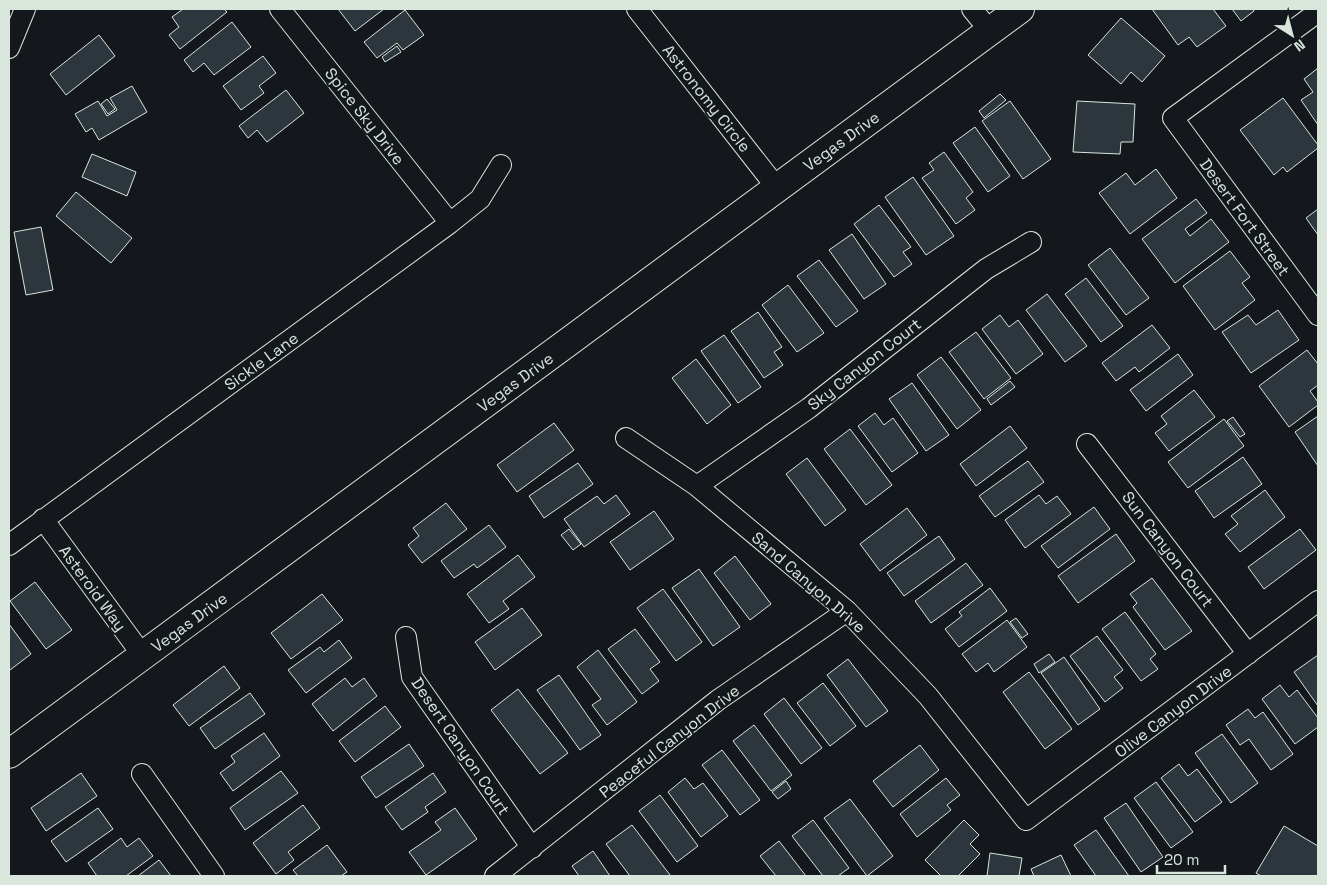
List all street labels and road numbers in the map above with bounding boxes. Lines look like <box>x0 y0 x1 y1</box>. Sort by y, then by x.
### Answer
street label: Astronomy Circle <box>658 40 755 157</box>
street label: Spice Sky Drive <box>320 63 409 169</box>
street label: Vegas Drive <box>799 107 883 176</box>
street label: Desert Fort Street <box>1195 154 1294 280</box>
street label: Sky Canyon Court <box>803 314 925 415</box>
street label: Sickle Lane <box>220 327 303 395</box>
street label: Vegas Drive <box>473 348 557 417</box>
street label: Sun Canyon Court <box>1117 487 1218 611</box>
street label: Sand Canyon Drive <box>747 527 870 638</box>
street label: Asteroid Way <box>54 541 131 635</box>
street label: Vegas Drive <box>147 588 231 657</box>
street label: Olive Canyon Drive <box>1110 660 1236 762</box>
street label: Desert Canyon Court <box>407 673 514 819</box>
street label: Peaceful Canyon Drive <box>595 680 744 803</box>

